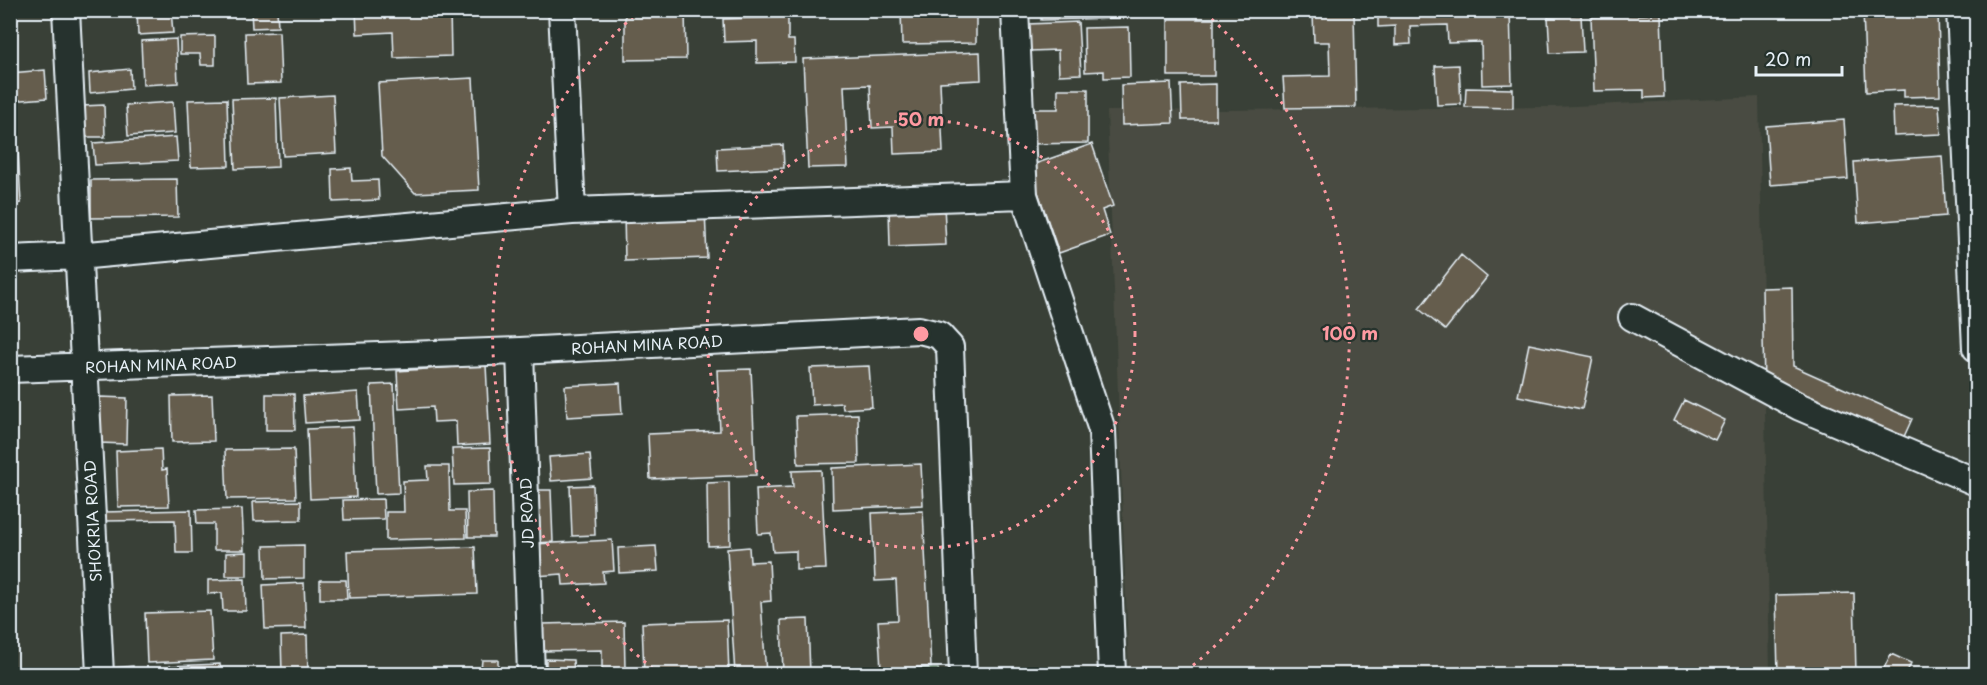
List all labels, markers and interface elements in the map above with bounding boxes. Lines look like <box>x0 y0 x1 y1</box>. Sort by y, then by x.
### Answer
scale bar <box>1756 39 1842 77</box>
text: 20 m <box>1765 45 1811 72</box>
text: 50 m <box>898 105 944 132</box>
text: 100 m <box>1322 319 1378 346</box>
centre of rings <box>911 324 931 344</box>
street label: ROHAN MINA ROAD <box>571 329 723 359</box>
street label: ROHAN MINA ROAD <box>85 350 237 378</box>
street label: SHOKRIA ROAD <box>77 459 107 583</box>
street label: JD ROAD <box>513 477 539 549</box>

